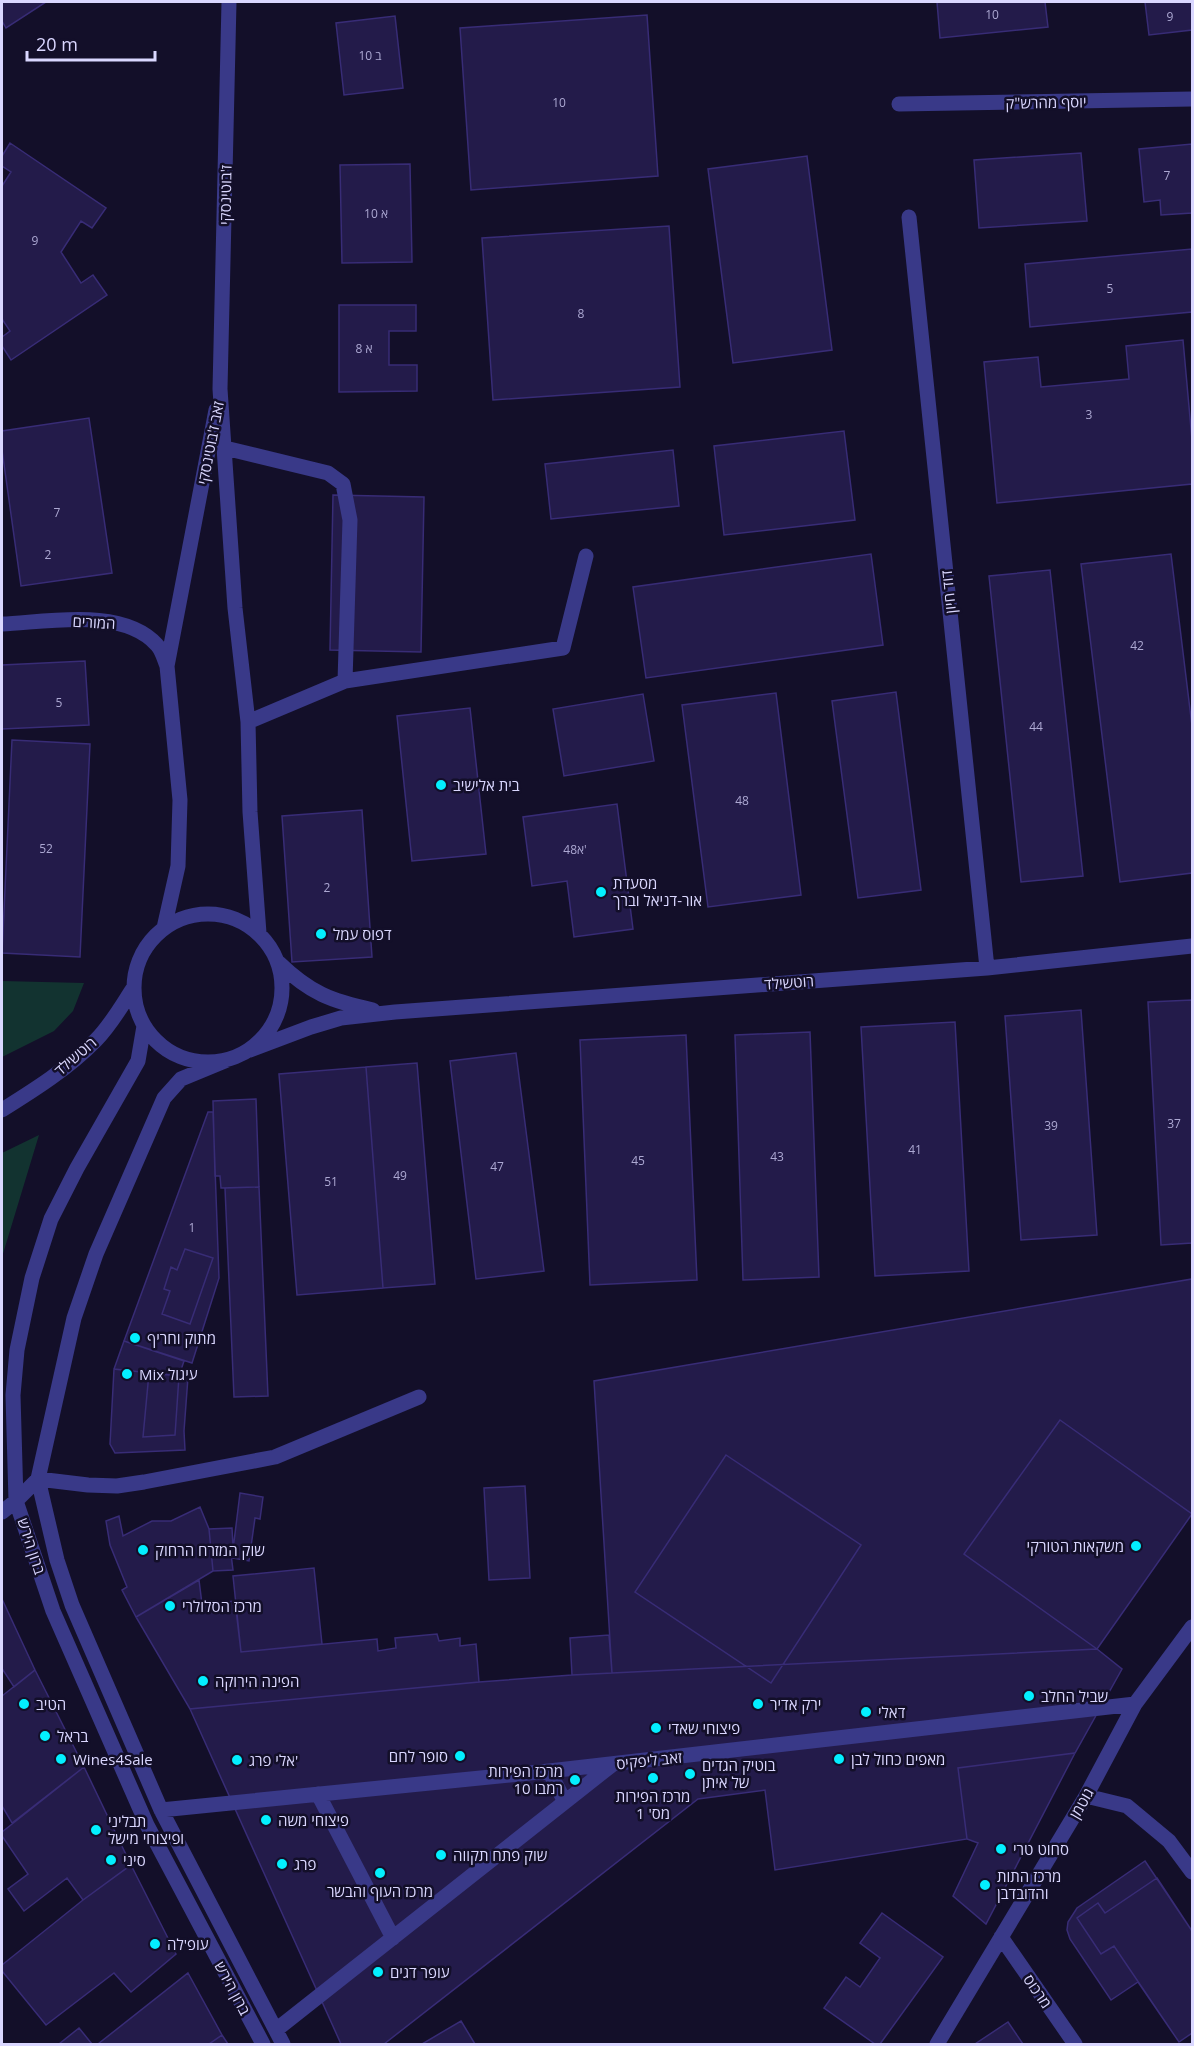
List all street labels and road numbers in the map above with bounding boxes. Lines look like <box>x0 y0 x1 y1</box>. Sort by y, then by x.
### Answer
street label: יוסף מהרש"ק <box>1005 91 1087 113</box>
street label: ז'בוטינסקי <box>214 165 236 225</box>
street label: זאב ז'בוטינסקי <box>192 400 228 486</box>
street label: דוד חיון <box>936 569 960 615</box>
street label: המורים <box>72 611 116 633</box>
street label: רוטשילד <box>763 970 815 994</box>
street label: רוטשילד <box>50 1032 100 1080</box>
street label: ברון הירש <box>14 1515 51 1577</box>
street label: זאב ליפקיס <box>615 1747 683 1773</box>
street label: גוטמן <box>1064 1784 1098 1822</box>
street label: ברון הירש <box>211 1958 255 2018</box>
street label: מרכוס <box>1019 1970 1057 2012</box>

